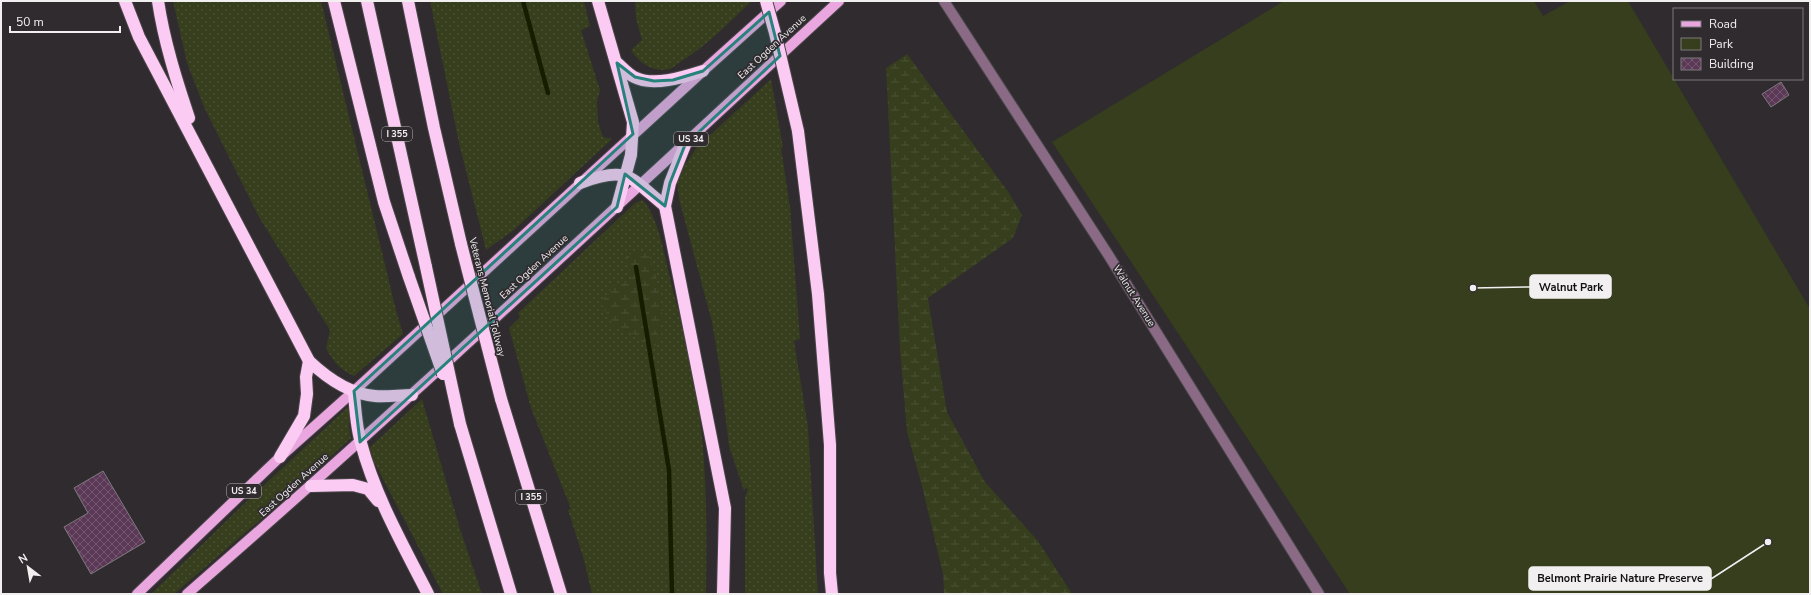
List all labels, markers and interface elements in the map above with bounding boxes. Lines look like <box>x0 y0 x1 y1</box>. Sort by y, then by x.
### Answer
scale bar <box>10 8 120 34</box>
legend <box>1673 8 1803 80</box>
street label: East Ogden Avenue <box>735 12 809 82</box>
text: 50 m <box>16 14 44 30</box>
text: Road <box>1709 16 1737 32</box>
text: Park <box>1709 36 1734 52</box>
text: Building <box>1709 56 1754 72</box>
road number: I 355 <box>382 127 412 141</box>
road number: US 34 <box>674 132 708 146</box>
street label: East Ogden Avenue <box>497 232 571 302</box>
street label: Veterans Memorial Tollway <box>465 235 509 359</box>
street label: Walnut Avenue <box>1109 263 1159 329</box>
callout: Walnut Park <box>1530 275 1611 298</box>
text: Walnut Park <box>1539 280 1604 295</box>
street label: East Ogden Avenue <box>256 450 332 520</box>
road number: US 34 <box>227 484 261 498</box>
road number: I 355 <box>516 490 546 504</box>
north arrow <box>8 547 48 587</box>
text: N <box>16 550 30 567</box>
callout: Belmont Prairie Nature Preserve <box>1529 567 1711 590</box>
text: Belmont Prairie Nature Preserve <box>1537 571 1703 586</box>

